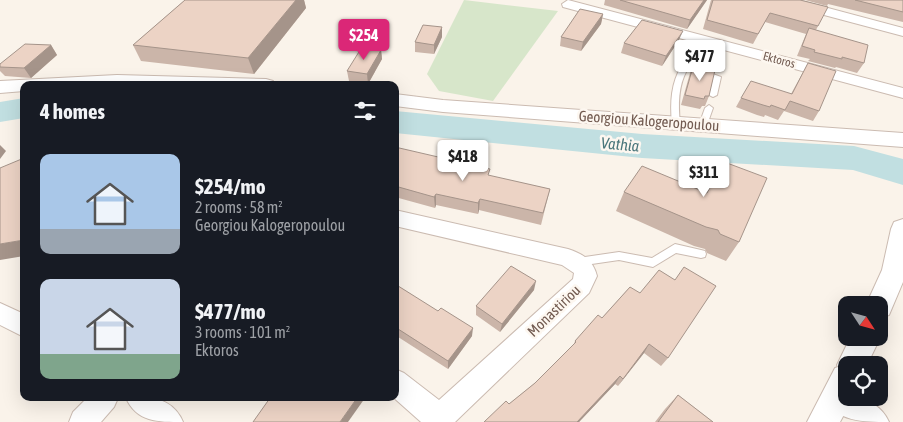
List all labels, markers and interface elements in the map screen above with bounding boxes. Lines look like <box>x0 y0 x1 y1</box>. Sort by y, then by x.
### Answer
pin: $254 <box>334 18 394 61</box>
text: $254 <box>349 26 379 44</box>
pin: $477 <box>670 39 730 82</box>
text: $477 <box>685 47 715 65</box>
street label: Ektoros <box>761 49 797 71</box>
icon: filters <box>351 97 379 125</box>
text: 4 homes <box>40 99 105 123</box>
street label: Georgiou Kalogeropoulou <box>578 107 720 134</box>
water label: Vathia <box>600 133 640 155</box>
pin: $418 <box>433 140 493 182</box>
text: $418 <box>448 147 478 165</box>
pin: $311 <box>674 156 734 198</box>
text: $311 <box>689 163 719 181</box>
icon: home <box>80 174 140 234</box>
text: $254/mo <box>195 174 266 198</box>
text: 2 rooms · 58 m² <box>195 198 283 216</box>
text: Georgiou Kalogeropoulou <box>195 216 345 234</box>
street label: Monastiriou <box>524 281 584 340</box>
north arrow <box>838 296 888 346</box>
map controls <box>838 296 888 406</box>
icon: home <box>80 299 140 359</box>
text: $477/mo <box>195 299 266 323</box>
text: 3 rooms · 101 m² <box>195 323 290 341</box>
text: Ektoros <box>195 341 239 359</box>
button: locate <box>838 356 888 406</box>

